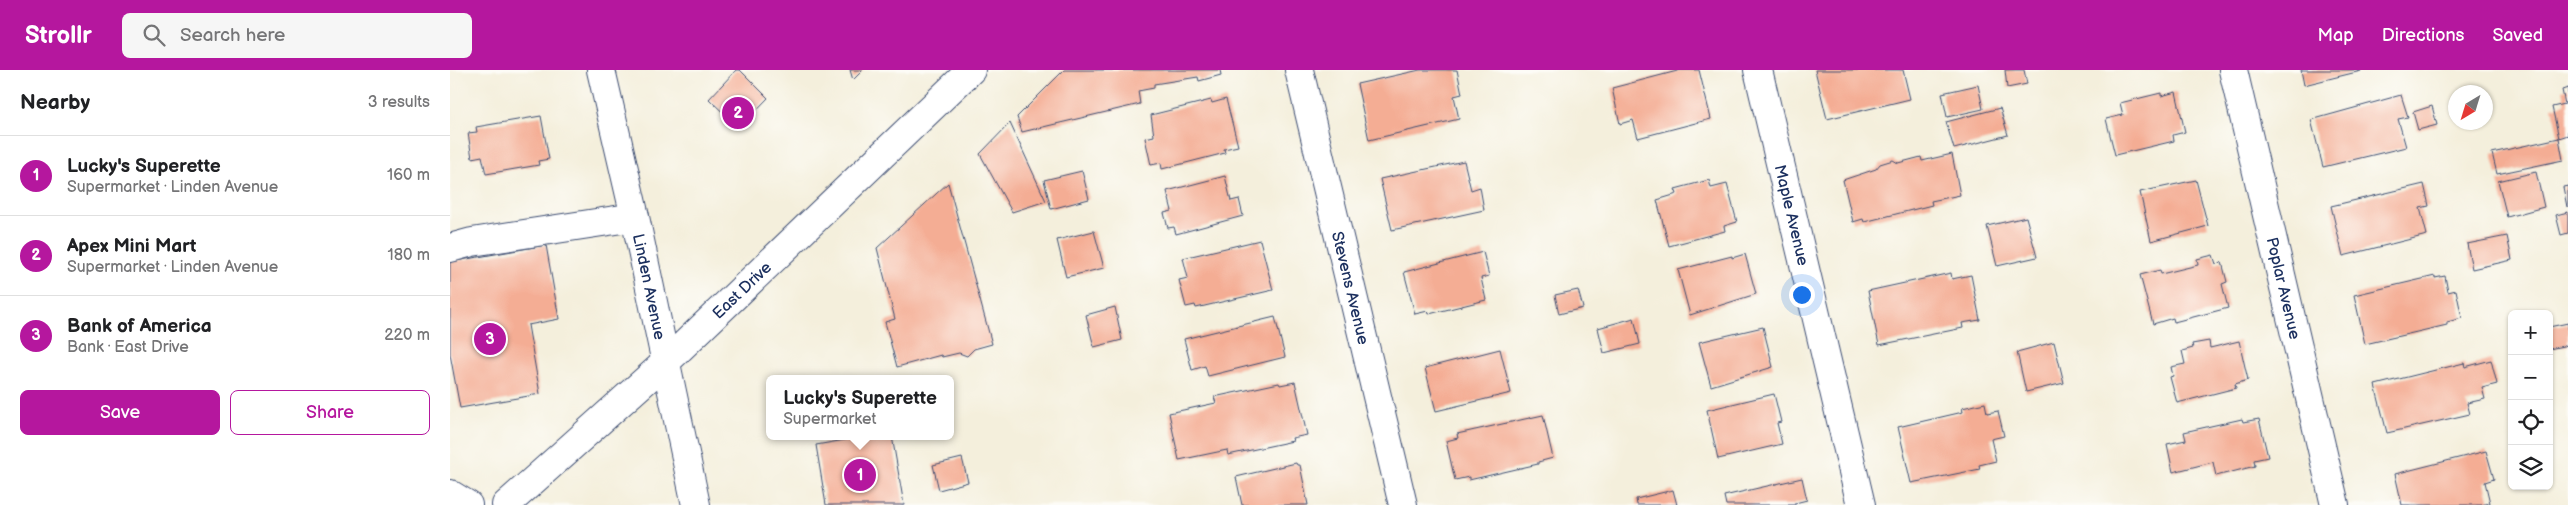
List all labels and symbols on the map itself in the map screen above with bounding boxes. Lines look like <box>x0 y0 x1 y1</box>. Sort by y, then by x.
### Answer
north arrow <box>2448 85 2493 130</box>
pin: 2 <box>722 94 754 132</box>
street label: Maple Avenue <box>1770 163 1812 268</box>
street label: Stevens Avenue <box>1327 230 1372 347</box>
street label: Linden Avenue <box>628 232 669 342</box>
street label: Poplar Avenue <box>2262 236 2304 342</box>
street label: East Drive <box>709 258 776 323</box>
your location <box>1789 282 1815 308</box>
pin: 3 <box>474 320 506 358</box>
pin: 1 <box>844 456 876 494</box>

